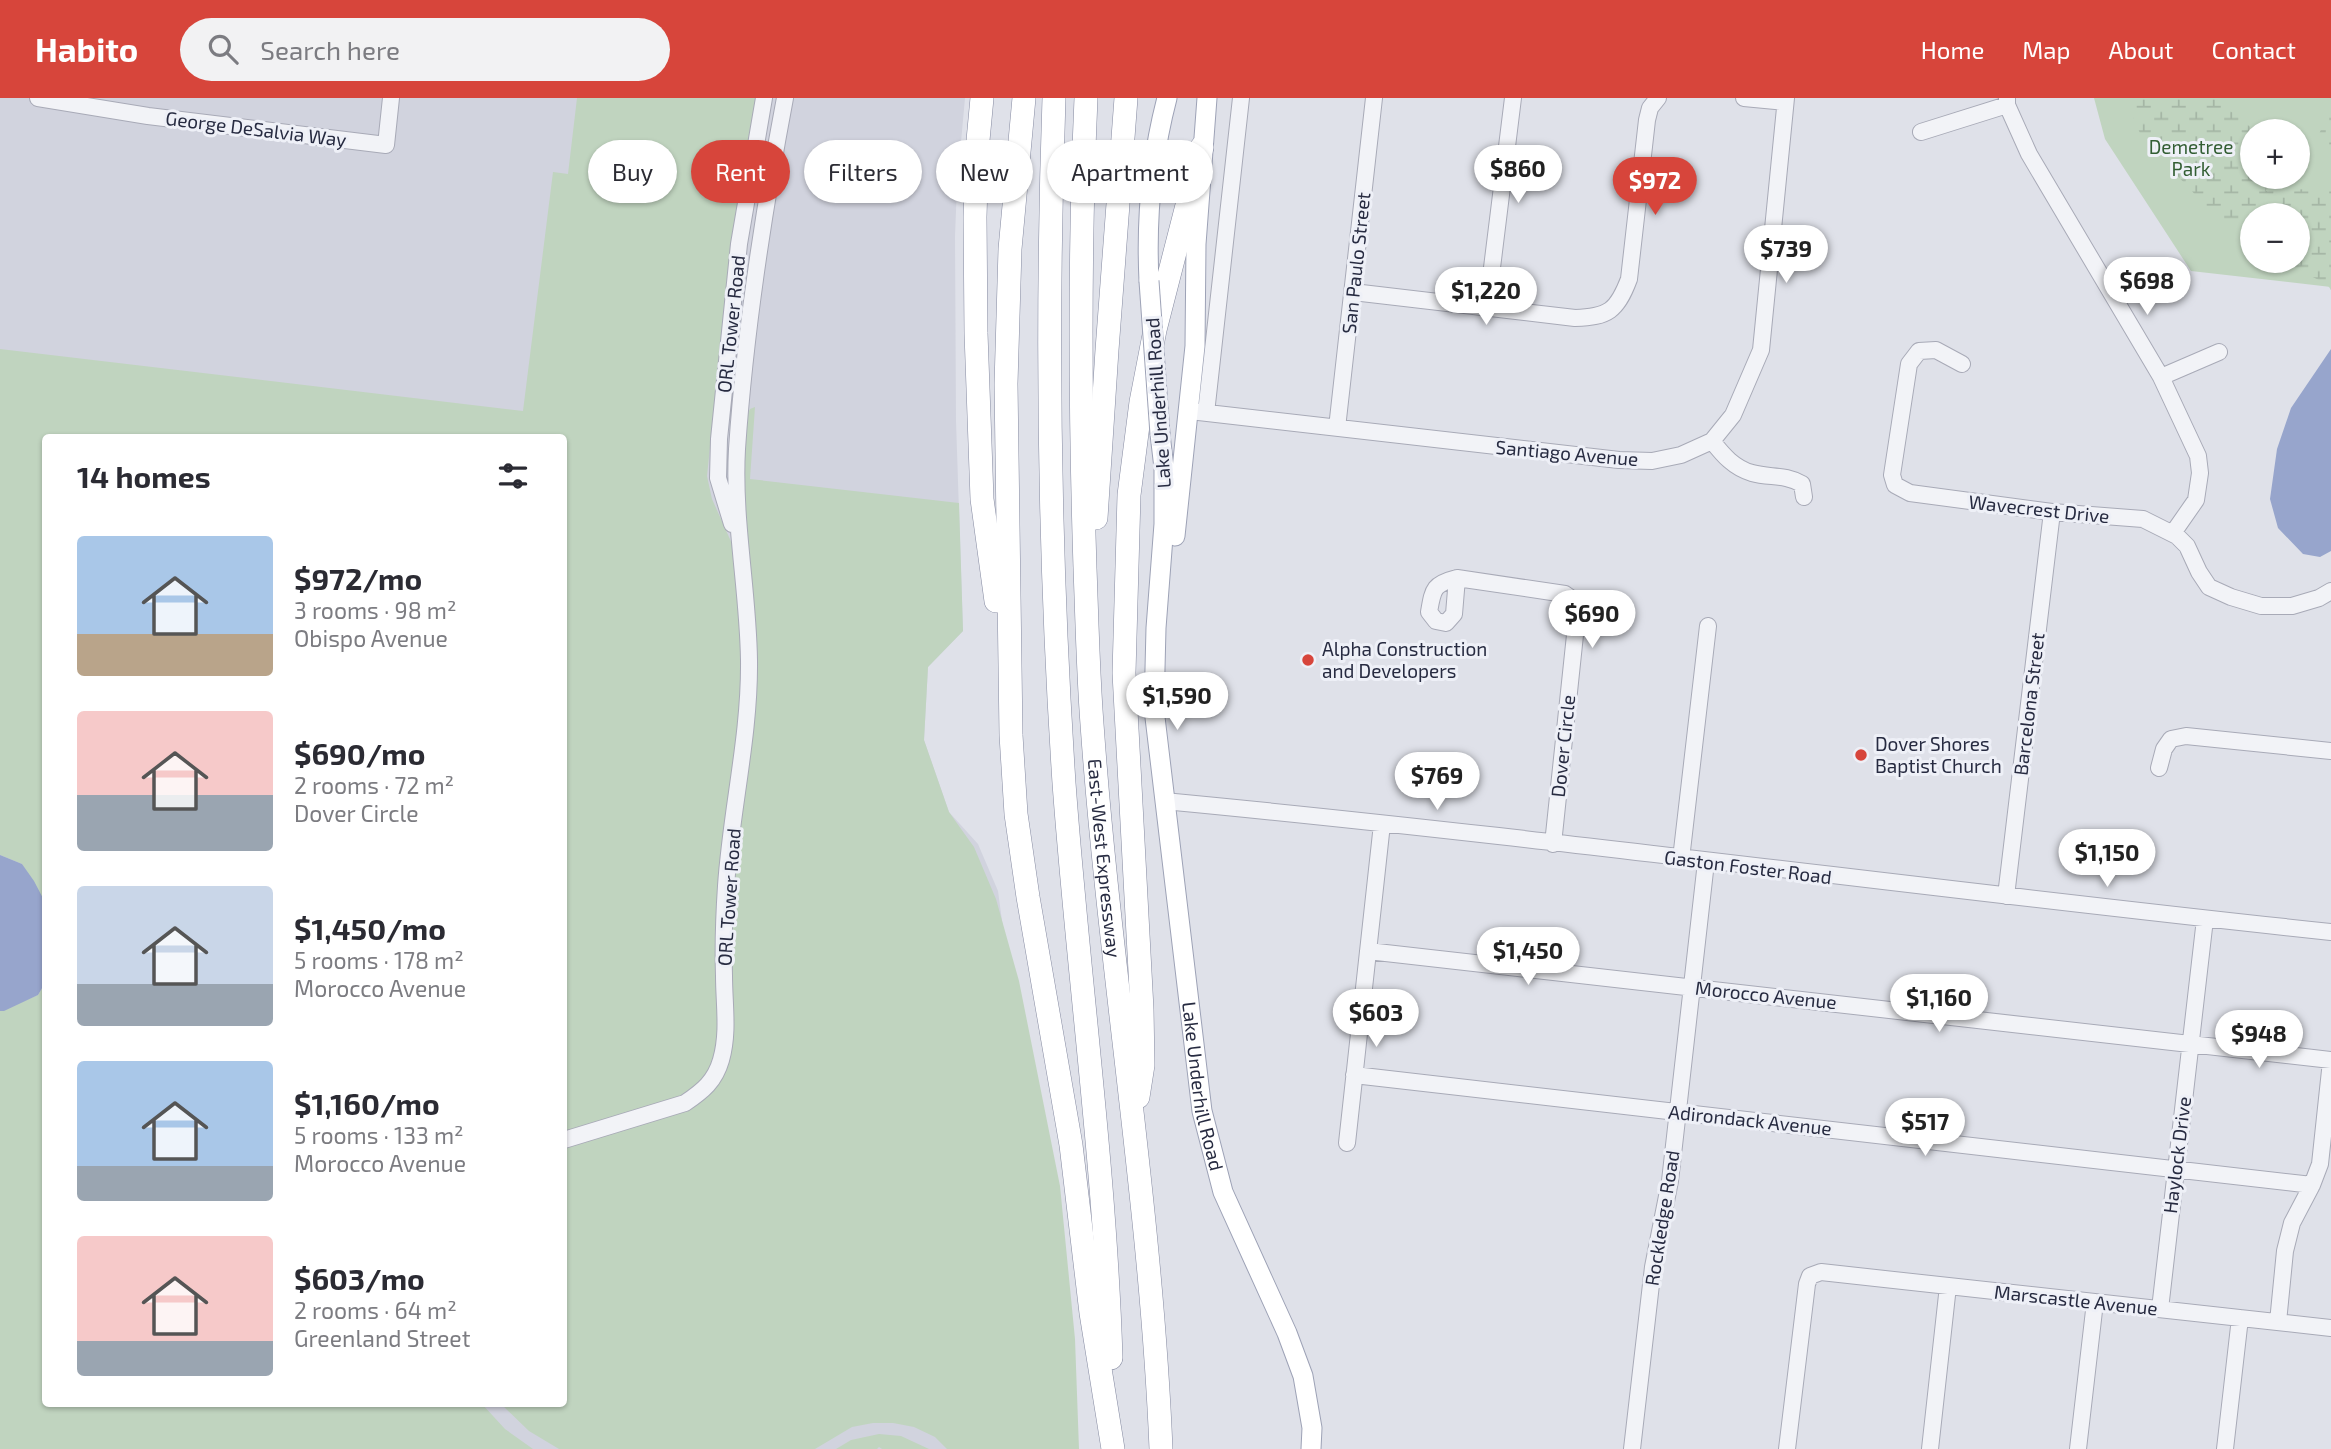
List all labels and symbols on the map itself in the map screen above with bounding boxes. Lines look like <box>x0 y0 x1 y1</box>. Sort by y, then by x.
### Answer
street label: George DeSalvia Way <box>164 106 348 151</box>
park label: Demetree Park <box>2149 135 2233 180</box>
pin: $860 <box>1477 146 1559 205</box>
pin: $972 <box>1614 158 1696 217</box>
street label: San Paulo Street <box>1337 191 1374 335</box>
pin: $739 <box>1745 226 1827 285</box>
street label: ORL Tower Road <box>712 254 749 394</box>
pin: $698 <box>2106 258 2188 317</box>
pin: $1,220 <box>1429 268 1543 327</box>
street label: Lake Underhill Road <box>1140 317 1175 489</box>
street label: Santiago Avenue <box>1495 435 1639 470</box>
street label: Wavecrest Drive <box>1967 490 2111 527</box>
pin: $690 <box>1551 590 1633 650</box>
street label: Barcelona Street <box>2008 631 2049 777</box>
place label: Alpha Construction and Developers <box>1322 637 1487 682</box>
marker: Alpha Construction and Developers <box>1300 652 1316 668</box>
pin: $1,590 <box>1120 672 1234 732</box>
street label: Dover Circle <box>1546 694 1579 798</box>
place label: Dover Shores Baptist Church <box>1875 732 2002 777</box>
marker: Dover Shores Baptist Church <box>1853 747 1869 763</box>
pin: $769 <box>1396 752 1478 812</box>
street label: East-West Expressway <box>1084 758 1126 959</box>
street label: ORL Tower Road <box>712 827 745 967</box>
pin: $1,150 <box>2050 830 2164 889</box>
street label: Gaston Foster Road <box>1663 845 1833 888</box>
pin: $1,450 <box>1471 928 1585 987</box>
pin: $1,160 <box>1882 974 1996 1034</box>
street label: Morocco Avenue <box>1694 976 1838 1013</box>
pin: $603 <box>1335 990 1417 1049</box>
street label: Lake Underhill Road <box>1178 1000 1229 1173</box>
pin: $948 <box>2218 1010 2300 1070</box>
street label: Haylock Drive <box>2158 1095 2195 1215</box>
pin: $517 <box>1884 1098 1966 1158</box>
street label: Adirondack Avenue <box>1667 1099 1833 1140</box>
street label: Rockledge Road <box>1639 1149 1684 1287</box>
street label: Marscastle Avenue <box>1993 1279 2159 1320</box>

